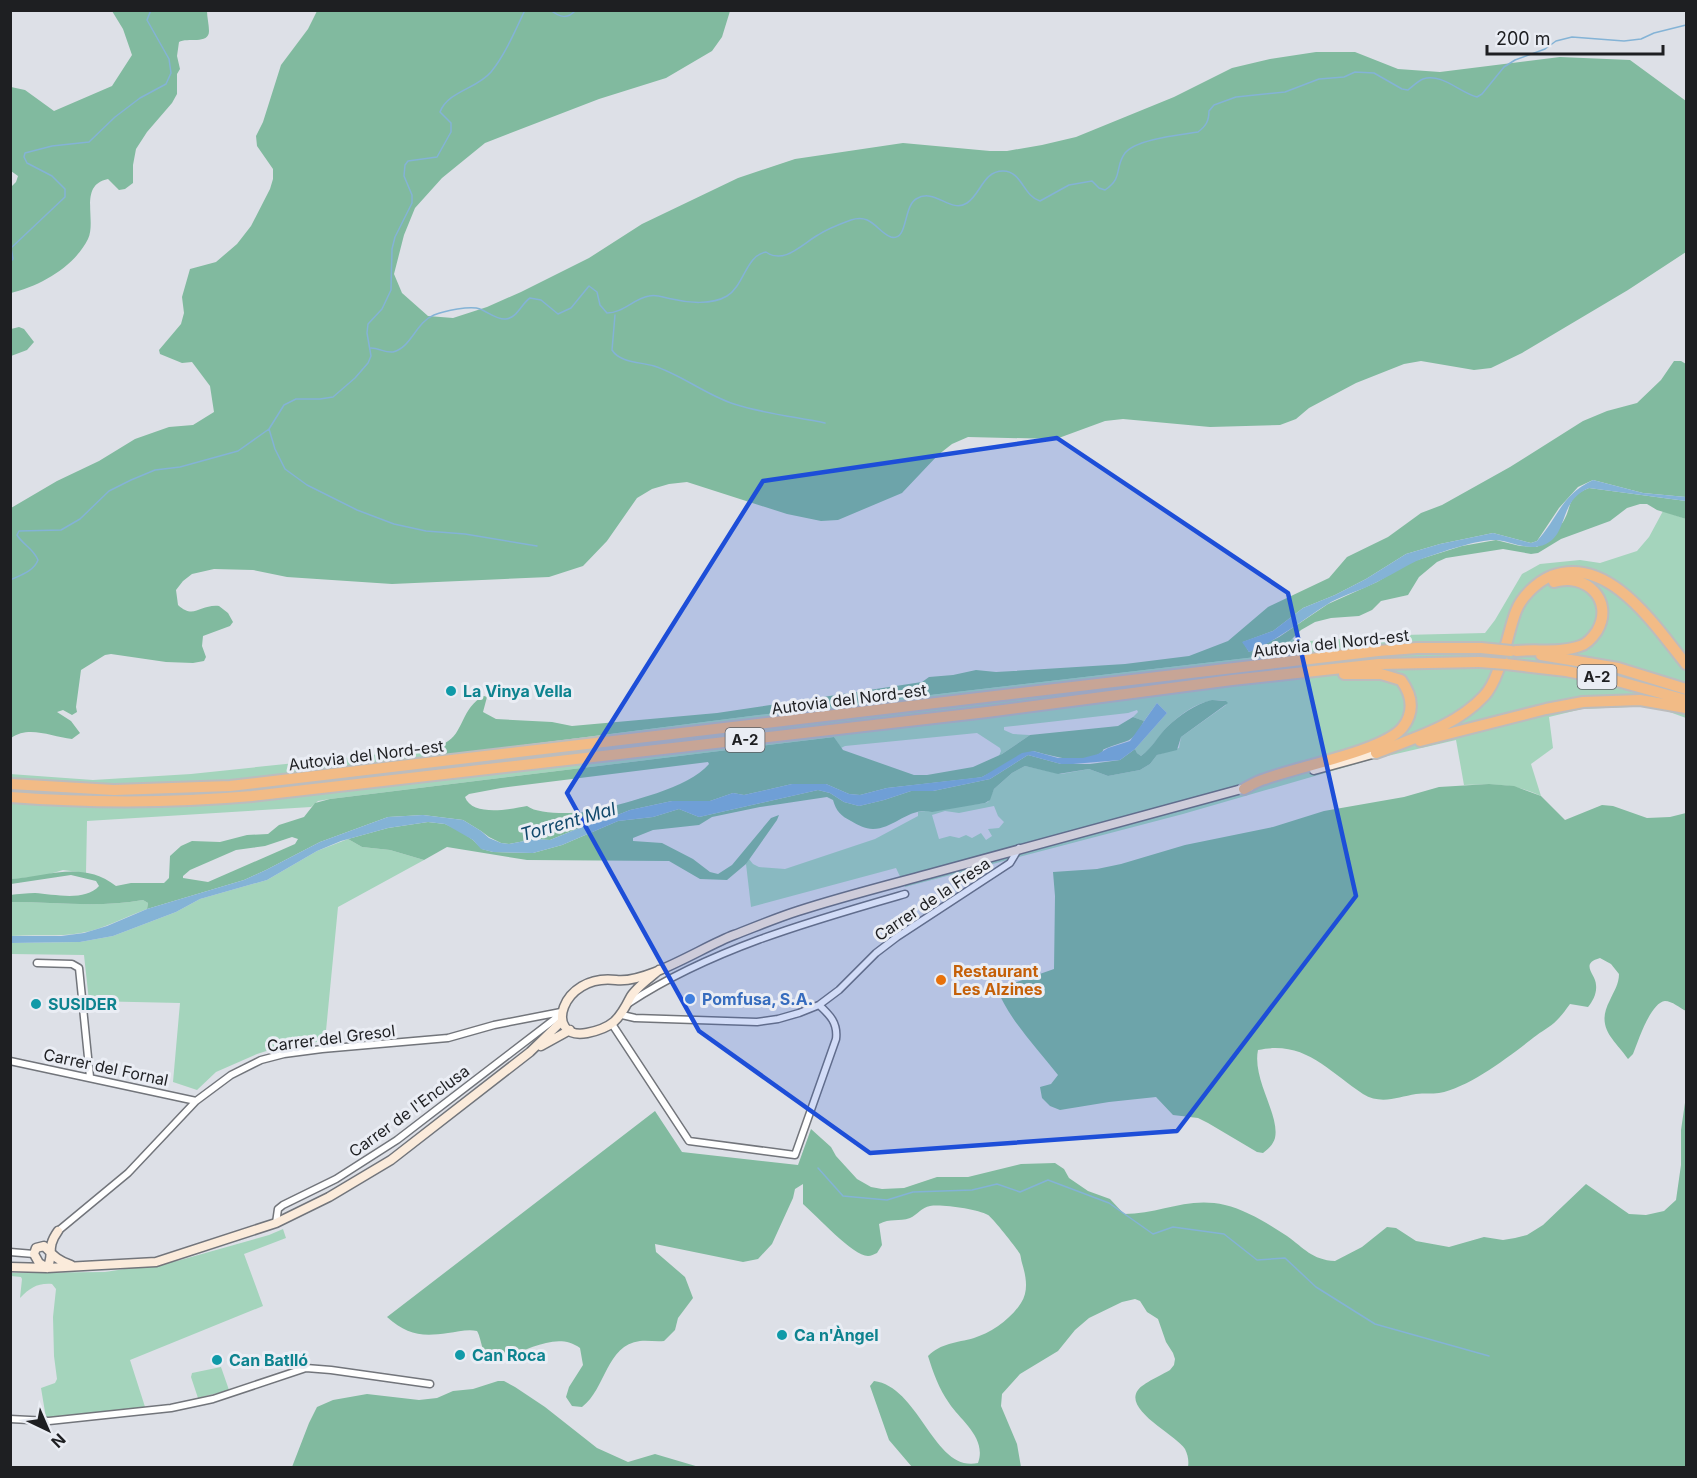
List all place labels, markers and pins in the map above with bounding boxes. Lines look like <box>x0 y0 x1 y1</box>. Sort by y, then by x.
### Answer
place label: La Vinya Vella <box>463 681 572 701</box>
marker: La Vinya Vella <box>444 684 458 698</box>
place label: Restaurant Les Alzines <box>953 961 1043 999</box>
marker: Restaurant Les Alzines <box>934 973 948 987</box>
place label: Pomfusa, S.A. <box>702 989 813 1009</box>
marker: Pomfusa, S.A. <box>683 992 697 1006</box>
place label: SUSIDER <box>48 994 117 1014</box>
marker: SUSIDER <box>29 997 43 1011</box>
place label: Ca n'Àngel <box>794 1325 879 1345</box>
marker: Ca n'Àngel <box>775 1328 789 1342</box>
place label: Can Roca <box>472 1345 546 1365</box>
marker: Can Roca <box>453 1348 467 1362</box>
place label: Can Batlló <box>229 1350 308 1370</box>
marker: Can Batlló <box>210 1353 224 1367</box>

